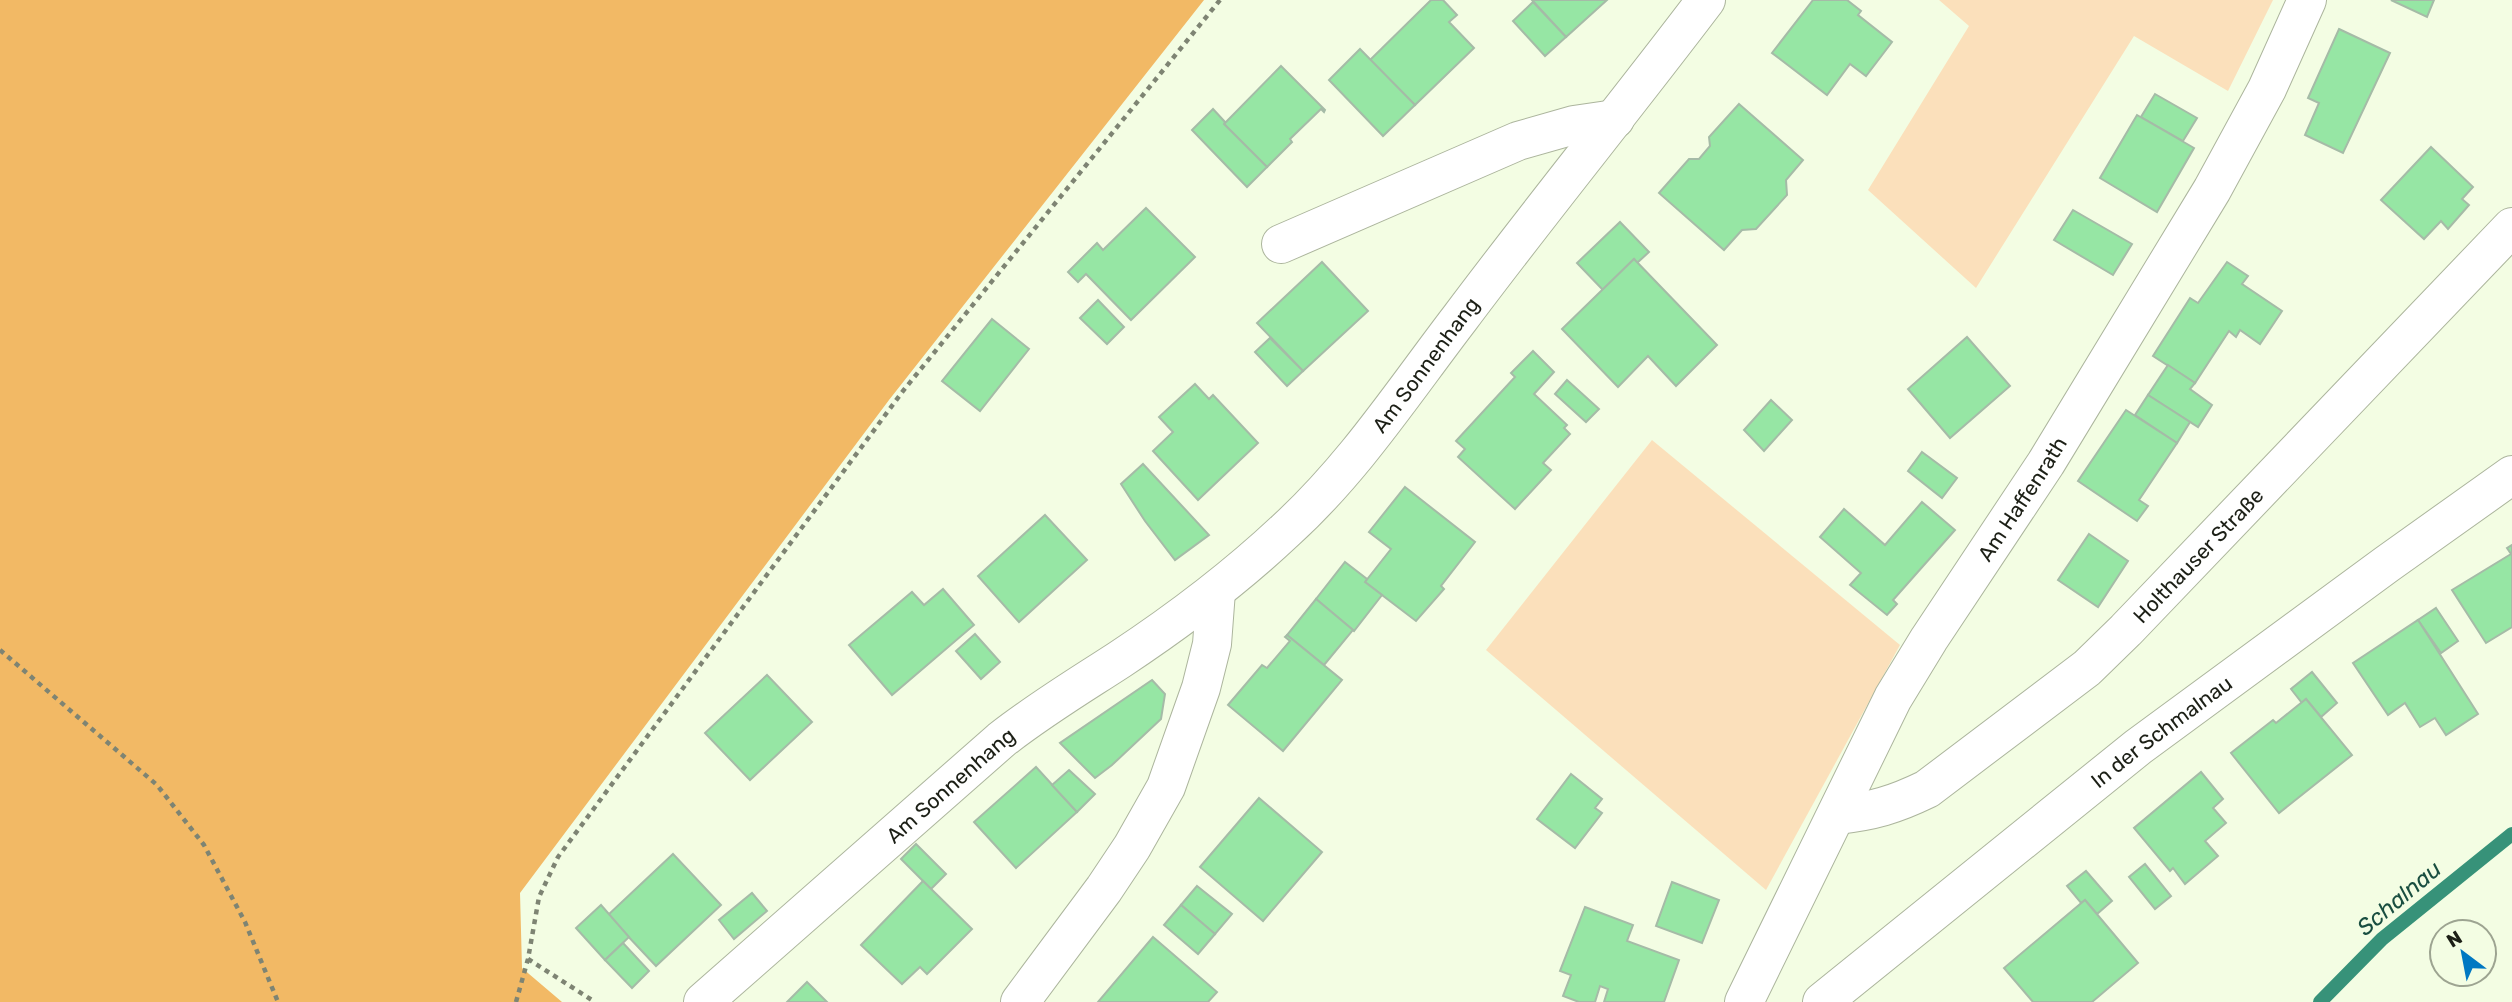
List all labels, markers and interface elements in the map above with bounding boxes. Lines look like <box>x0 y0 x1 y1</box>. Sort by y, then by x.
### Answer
street label: Am Sonnenhang <box>1367 292 1484 437</box>
street label: Am Haffenrath <box>1972 432 2072 566</box>
street label: Holthauser Straße <box>2127 482 2268 628</box>
street label: In der Schmalnau <box>2086 670 2237 793</box>
street label: Am Sonnenhang <box>881 722 1019 848</box>
water label: Schalnau <box>2351 855 2447 941</box>
north arrow <box>2428 918 2498 988</box>
text: N <box>2442 926 2466 952</box>

